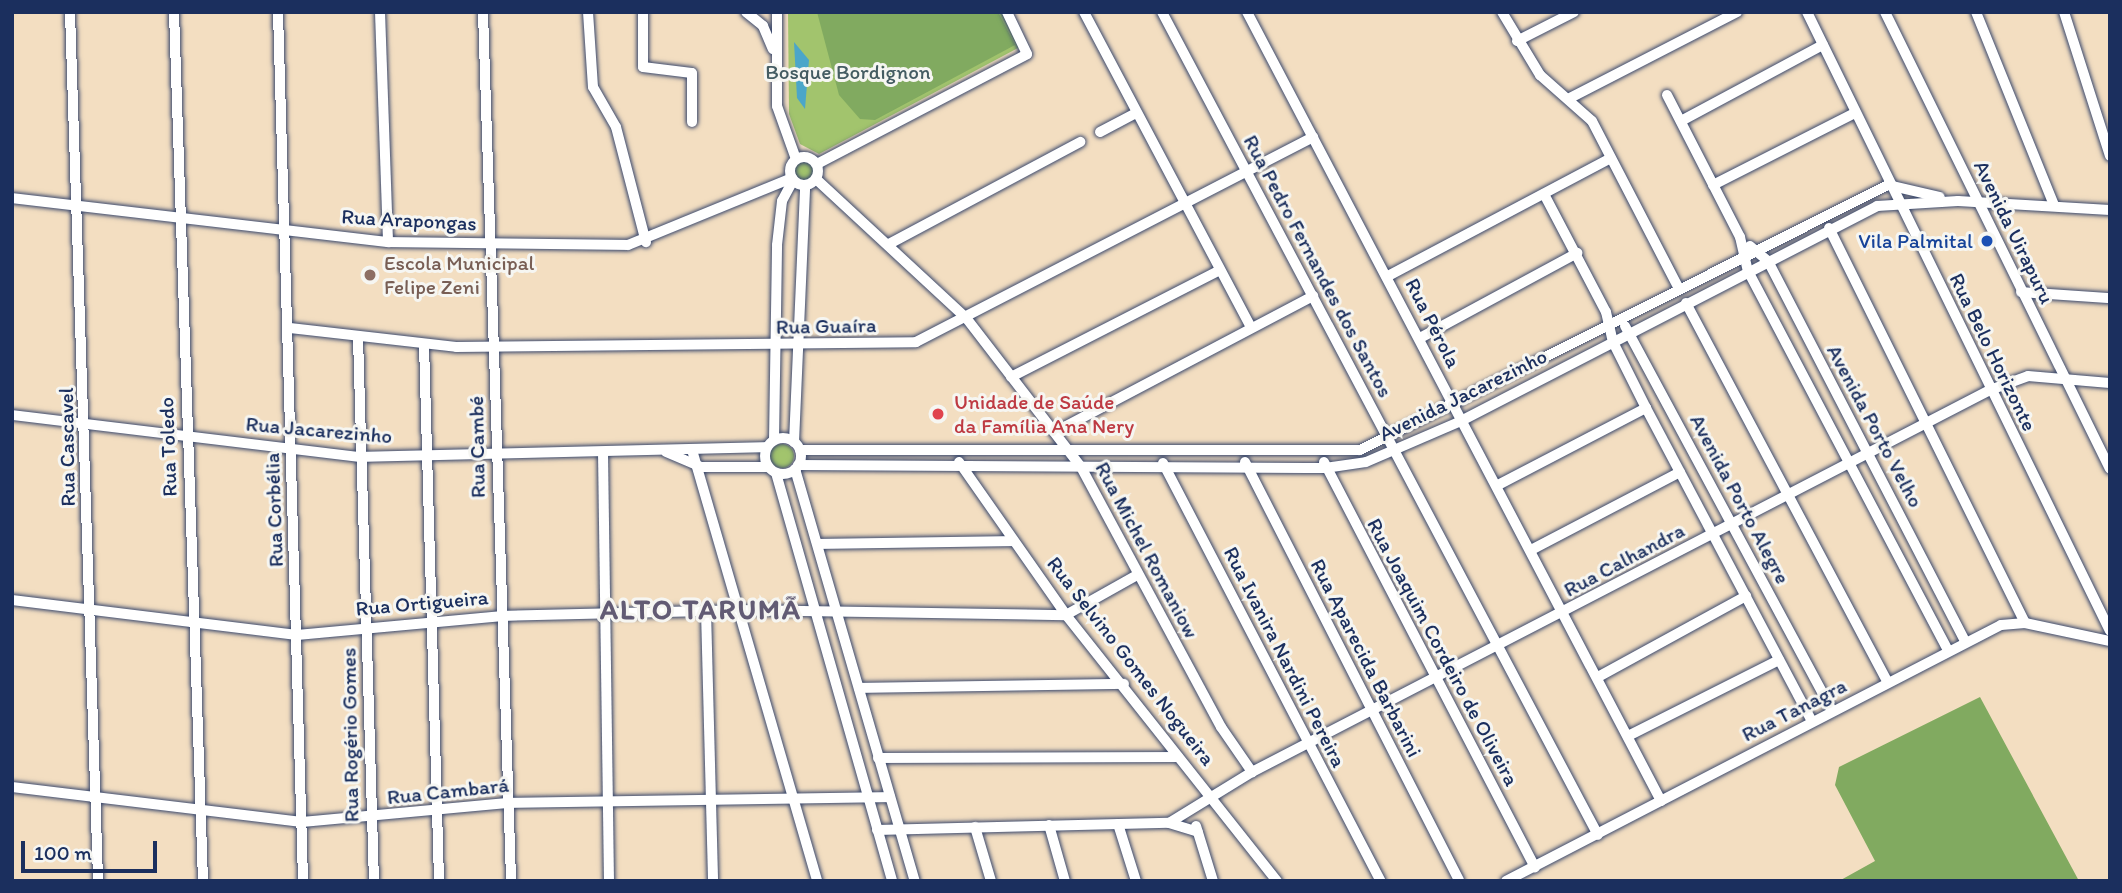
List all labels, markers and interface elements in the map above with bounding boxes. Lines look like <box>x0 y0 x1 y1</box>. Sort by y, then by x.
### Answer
park label: Bosque Bordignon <box>766 59 930 85</box>
street label: Rua Pedro Fernandes dos Santos <box>1238 131 1398 401</box>
street label: Avenida Uirapuru <box>1968 156 2060 308</box>
street label: Rua Arapongas <box>340 204 478 236</box>
place label: Vila Palmital <box>1859 228 1973 254</box>
marker: Vila Palmital <box>1979 233 1995 249</box>
place label: Escola Municipal Felipe Zeni <box>384 250 534 300</box>
marker: Escola Municipal Felipe Zeni <box>362 267 378 283</box>
street label: Rua Belo Horizonte <box>1944 269 2042 435</box>
street label: Rua Pérola <box>1400 274 1466 372</box>
street label: Rua Guaíra <box>776 313 876 339</box>
street label: Avenida Porto Velho <box>1822 341 1928 511</box>
street label: Avenida Jacarezinho <box>1375 343 1551 447</box>
street label: Rua Cascavel <box>53 387 81 507</box>
place label: Unidade de Saúde da Família Ana Nery <box>954 389 1136 439</box>
street label: Rua Cambé <box>464 396 490 498</box>
street label: Rua Toledo <box>154 398 182 496</box>
marker: Unidade de Saúde da Família Ana Nery <box>928 404 948 424</box>
street label: Avenida Porto Alegre <box>1685 410 1795 588</box>
street label: Rua Jacarezinho <box>245 411 393 449</box>
street label: Rua Corbélia <box>259 452 289 568</box>
street label: Rua Michel Romaniow <box>1090 458 1204 642</box>
street label: Rua Joaquim Cordeiro de Oliveira <box>1362 514 1524 790</box>
street label: Rua Calhandra <box>1559 518 1689 602</box>
street label: Rua Ivanira Nardini Pereira <box>1218 542 1352 772</box>
street label: Rua Selvino Gomes Nogueira <box>1042 552 1220 770</box>
street label: Rua Aparecida Barbarini <box>1305 554 1427 762</box>
street label: Rua Ortigueira <box>355 585 489 621</box>
district label: ALTO TARUMÃ <box>600 592 802 626</box>
street label: Rua Rogério Gomes <box>336 648 364 822</box>
street label: Rua Tanagra <box>1738 673 1850 747</box>
street label: Rua Cambará <box>386 772 510 810</box>
scale bar <box>24 826 161 870</box>
text: 100 m <box>34 840 92 865</box>

